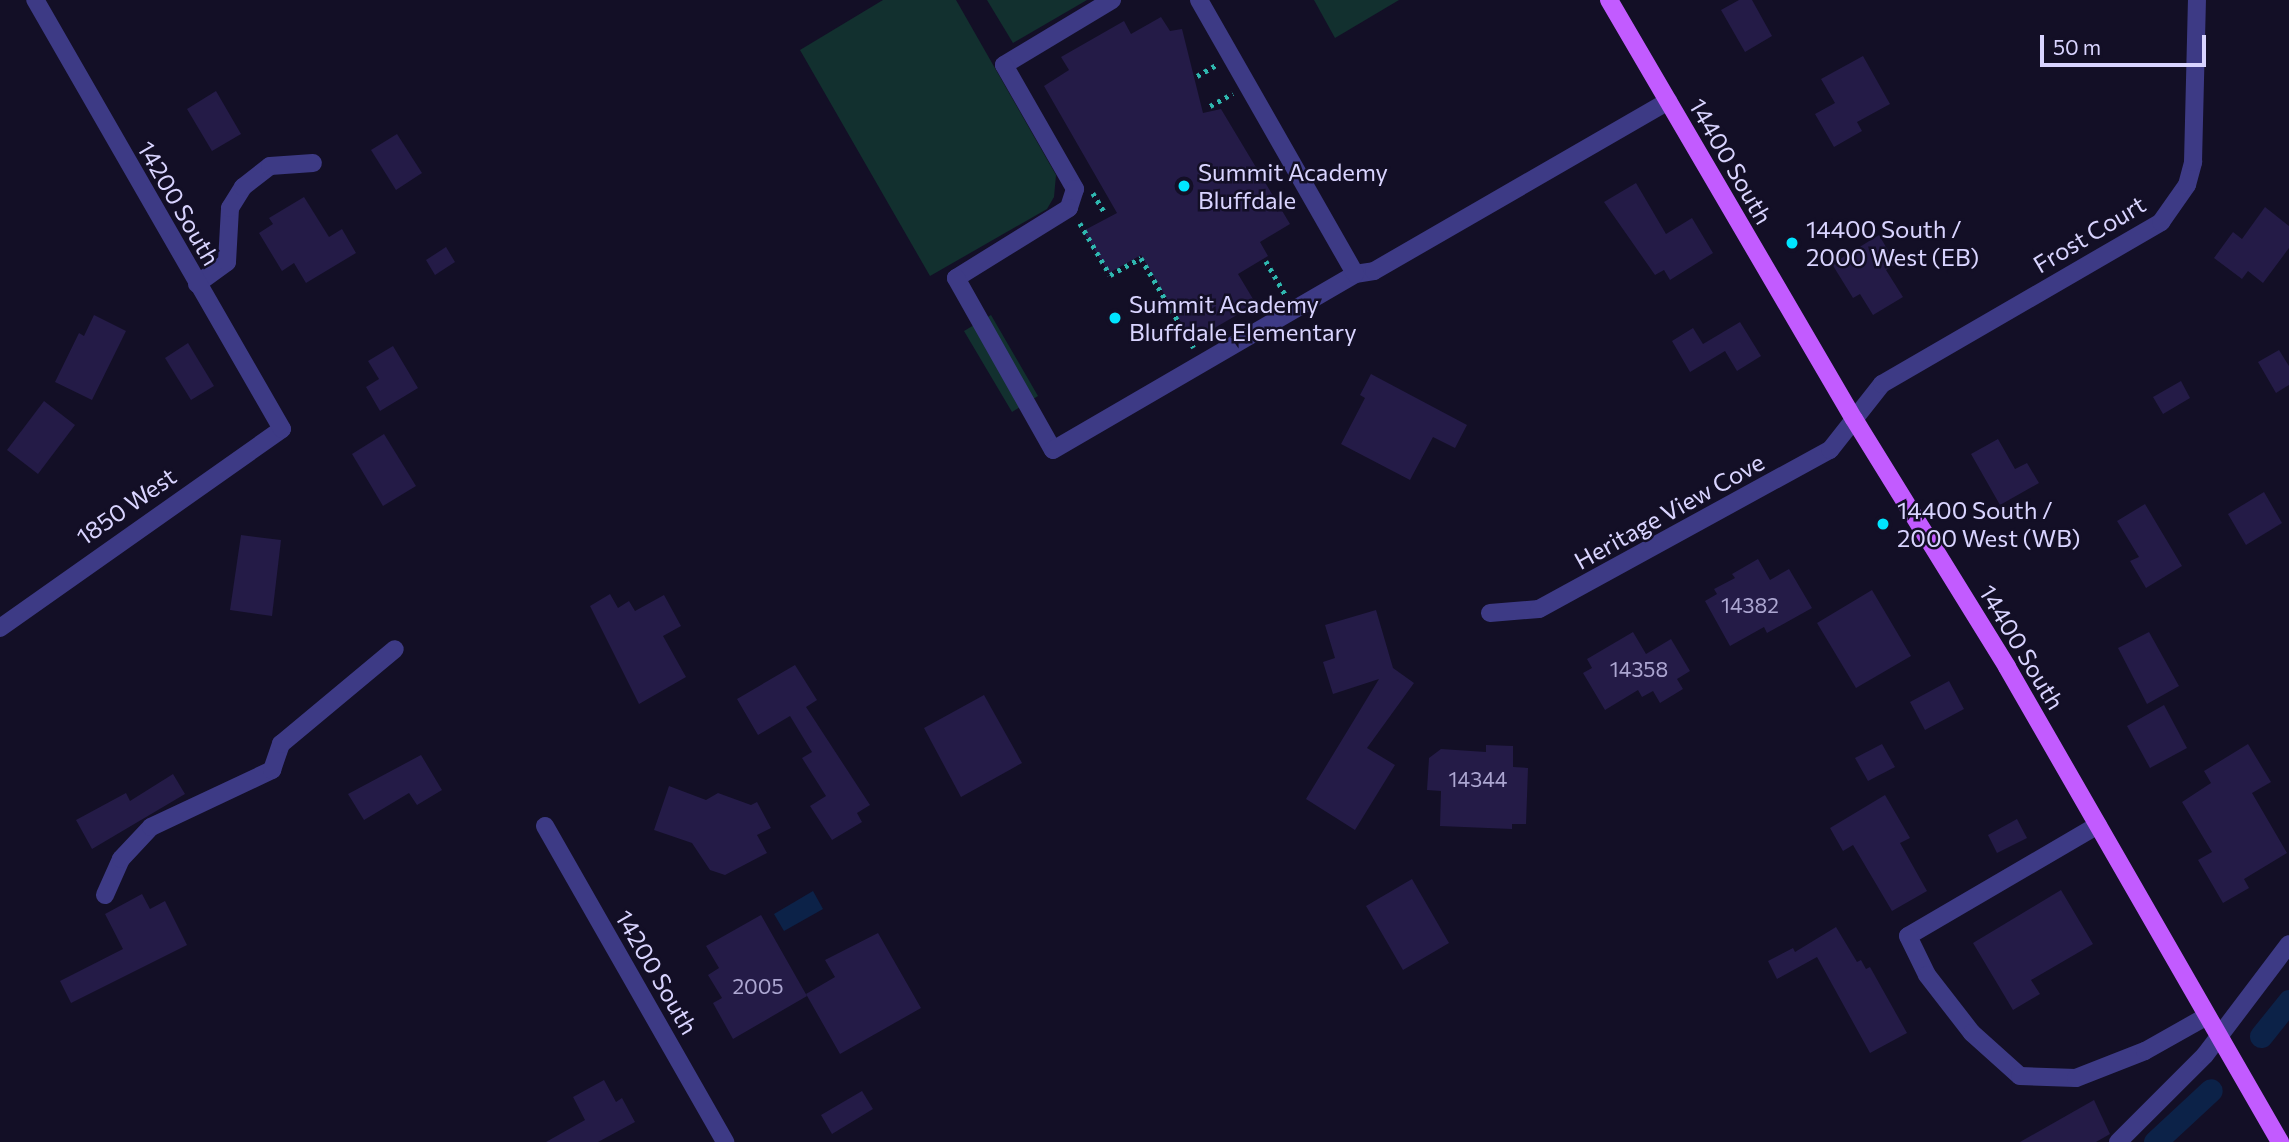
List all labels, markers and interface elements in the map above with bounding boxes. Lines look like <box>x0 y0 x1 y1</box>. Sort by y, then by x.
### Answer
scale bar <box>2044 21 2210 65</box>
text: 50 m <box>2053 34 2101 59</box>
street label: 14400 South <box>1683 93 1779 229</box>
street label: 14200 South <box>132 136 226 270</box>
place label: Summit Academy Bluffdale <box>1198 158 1388 214</box>
marker: Summit Academy Bluffdale <box>1176 178 1192 194</box>
street label: Frost Court <box>2028 189 2150 279</box>
place label: 14400 South / 2000 West (EB) <box>1806 215 1979 271</box>
marker: 14400 South / 2000 West (EB) <box>1784 235 1800 251</box>
place label: Summit Academy Bluffdale Elementary <box>1129 290 1357 346</box>
marker: Summit Academy Bluffdale Elementary <box>1107 310 1123 326</box>
street label: Heritage View Cove <box>1569 447 1769 575</box>
street label: 1850 West <box>71 461 181 551</box>
place label: 14400 South / 2000 West (WB) <box>1897 496 2081 552</box>
marker: 14400 South / 2000 West (WB) <box>1875 516 1891 532</box>
street label: 14400 South <box>1974 579 2070 715</box>
house number: 14382 <box>1721 592 1779 618</box>
house number: 14358 <box>1610 656 1668 682</box>
house number: 14344 <box>1449 766 1507 792</box>
street label: 14200 South <box>610 905 704 1039</box>
house number: 2005 <box>732 973 784 999</box>

